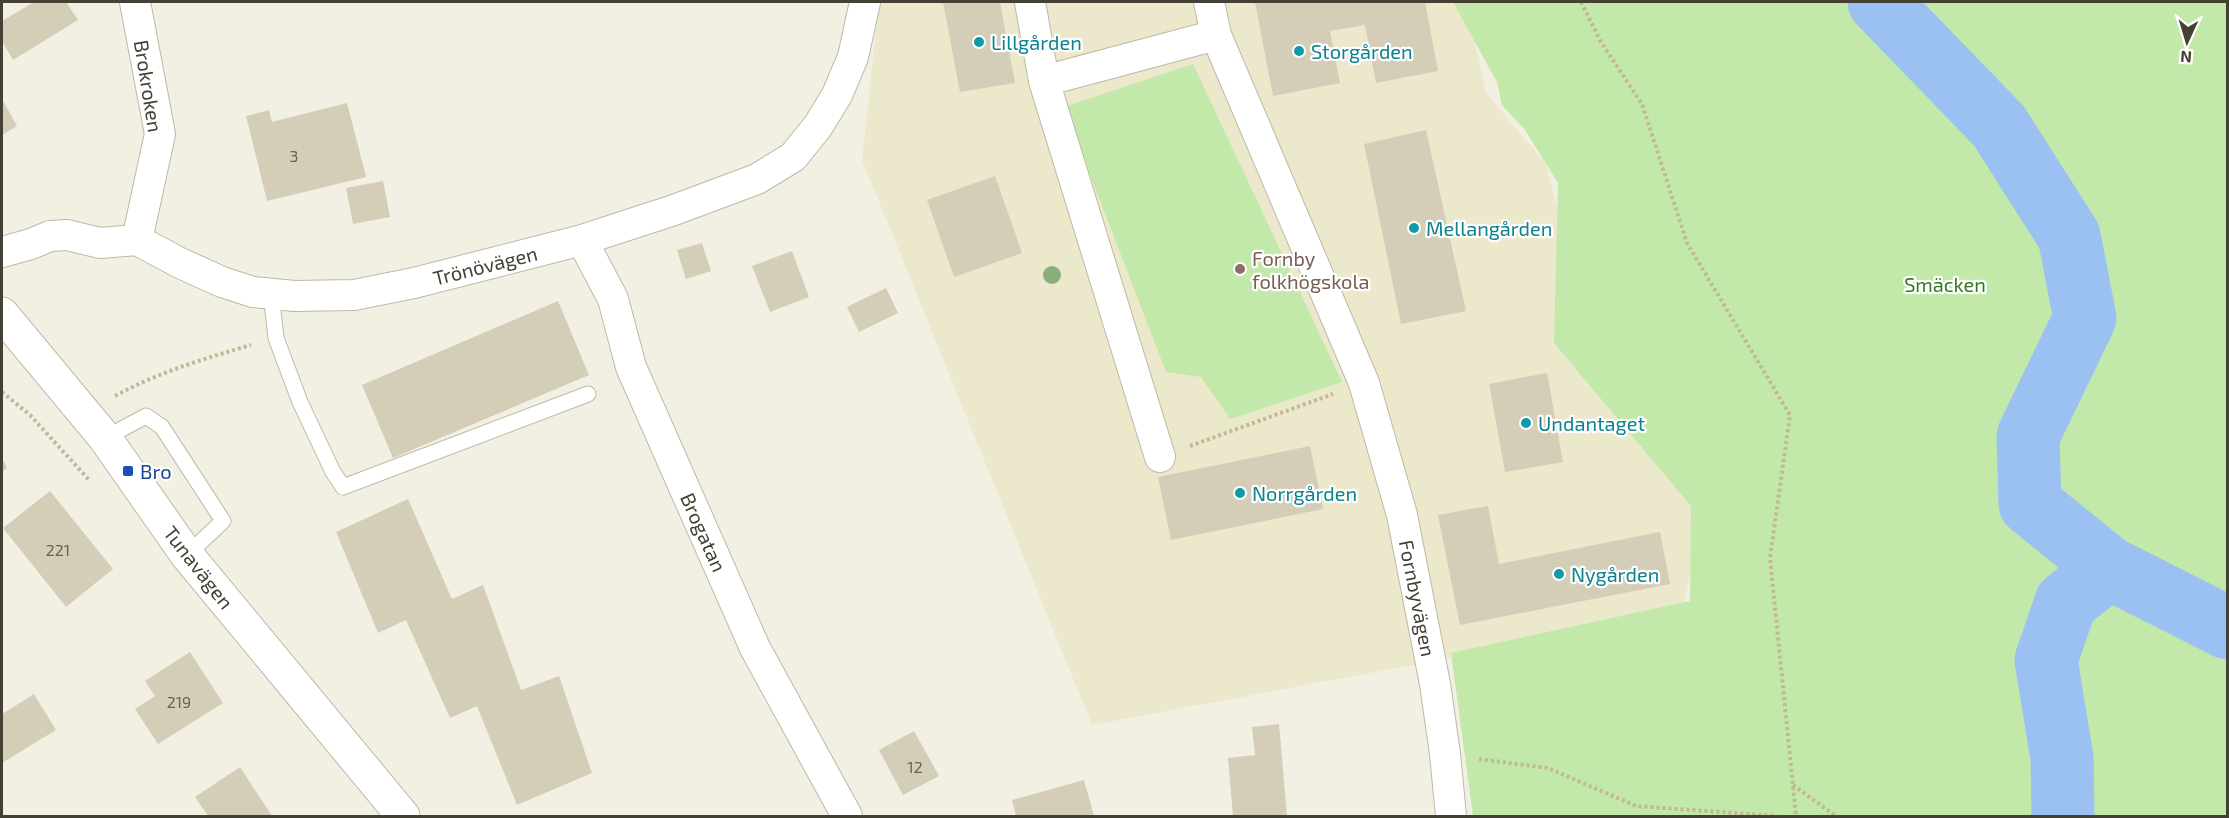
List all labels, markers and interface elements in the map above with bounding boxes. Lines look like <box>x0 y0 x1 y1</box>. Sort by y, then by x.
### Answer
north arrow <box>2157 12 2217 72</box>
place label: Lillgården <box>991 30 1082 54</box>
marker: Lillgården <box>972 35 986 49</box>
street label: Brokroken <box>130 38 168 134</box>
place label: Storgården <box>1311 39 1413 63</box>
marker: Storgården <box>1292 44 1306 58</box>
text: N <box>2179 48 2192 67</box>
house number: 3 <box>290 146 298 165</box>
place label: Mellangården <box>1426 216 1552 240</box>
marker: Mellangården <box>1407 221 1421 235</box>
street label: Trönövägen <box>430 240 540 290</box>
place label: Fornby folkhögskola <box>1252 246 1369 293</box>
marker: Fornby folkhögskola <box>1233 262 1247 276</box>
park label: Smäcken <box>1904 272 1986 296</box>
place label: Undantaget <box>1538 411 1645 435</box>
marker: Undantaget <box>1519 416 1533 430</box>
place label: Bro <box>140 459 172 483</box>
marker: Bro <box>121 464 135 478</box>
place label: Norrgården <box>1252 481 1357 505</box>
marker: Norrgården <box>1233 486 1247 500</box>
street label: Brogatan <box>676 489 732 575</box>
street label: Tunavägen <box>159 521 239 613</box>
street label: Fornbyvägen <box>1395 538 1441 658</box>
house number: 221 <box>46 540 70 559</box>
place label: Nygården <box>1571 562 1659 586</box>
marker: Nygården <box>1552 567 1566 581</box>
house number: 219 <box>167 692 191 711</box>
house number: 12 <box>907 757 923 776</box>

